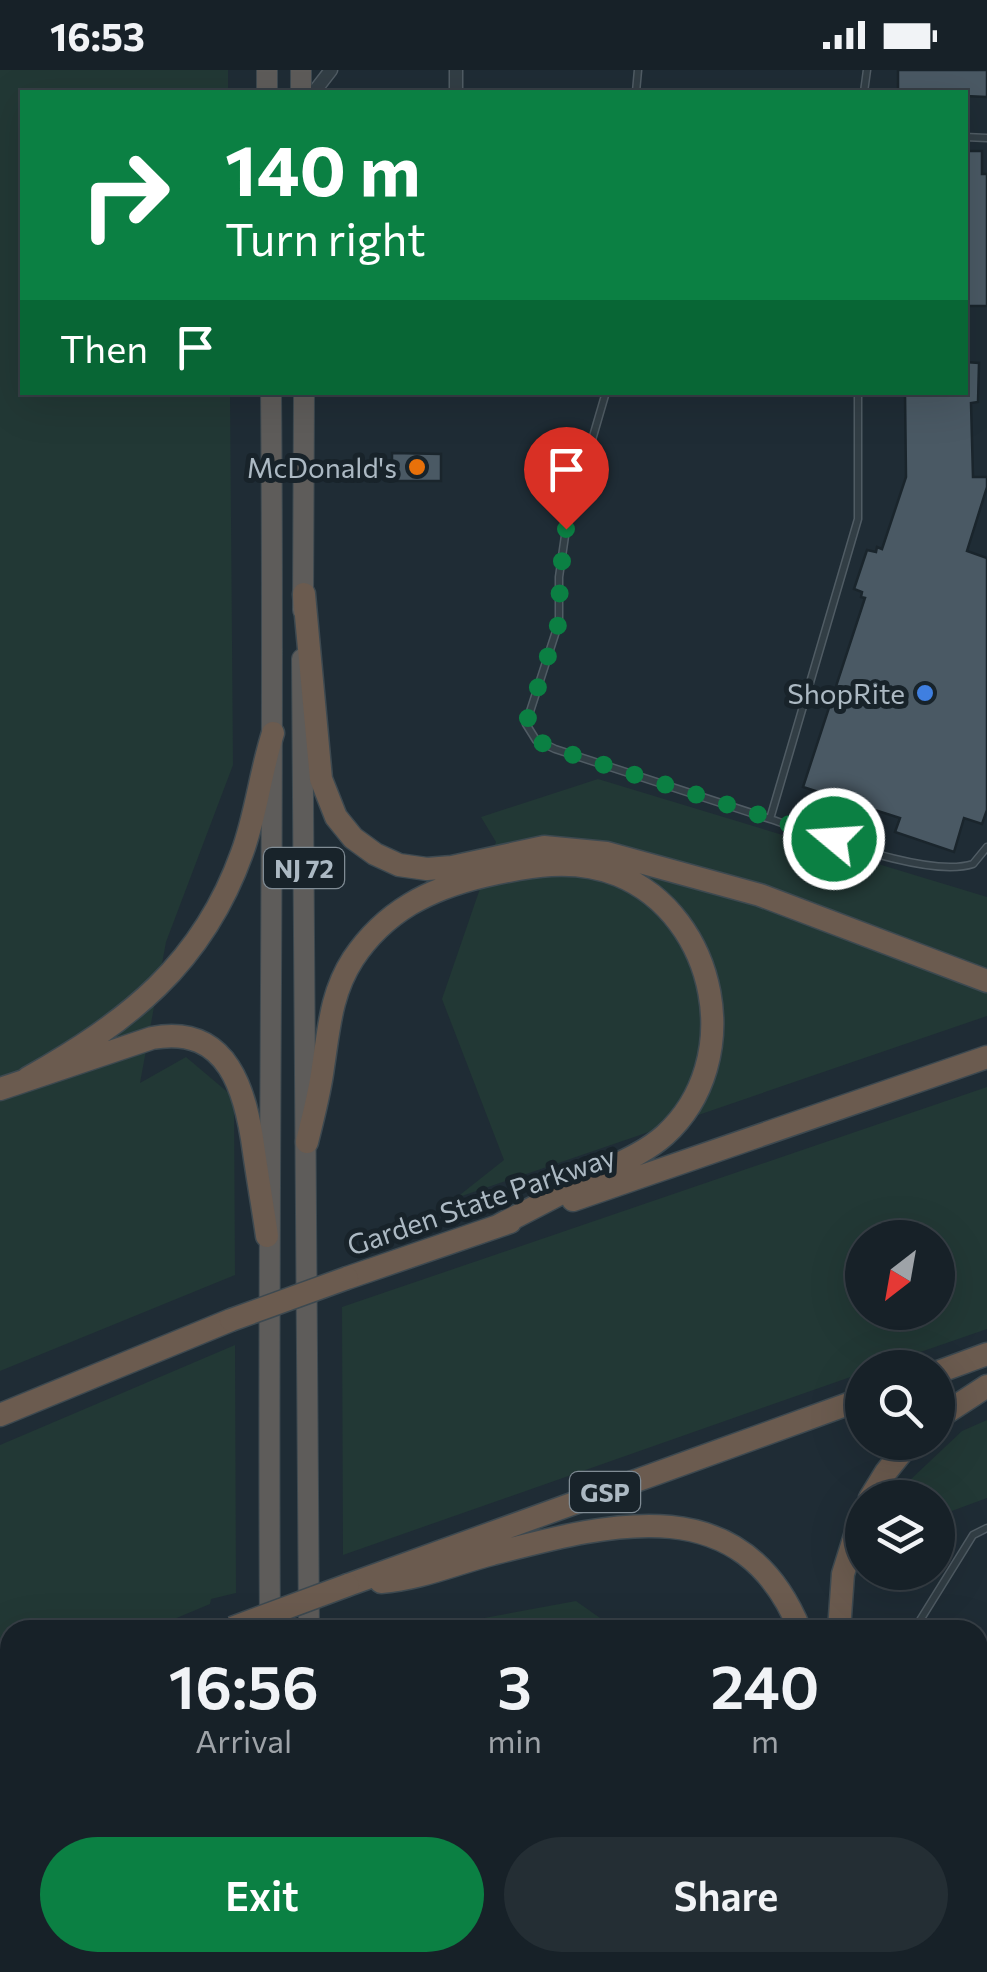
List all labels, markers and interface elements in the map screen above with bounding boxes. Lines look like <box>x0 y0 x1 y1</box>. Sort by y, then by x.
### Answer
text: 16:53 <box>50 12 145 59</box>
text: 140 m <box>225 125 421 210</box>
icon: right <box>60 130 190 260</box>
text: Turn right <box>225 210 426 265</box>
icon: arrive <box>168 320 223 375</box>
text: Then <box>60 324 148 371</box>
pin <box>524 427 609 530</box>
icon: arrive <box>539 442 594 497</box>
place label: McDonald's <box>247 450 397 484</box>
marker: McDonald's <box>406 456 428 478</box>
place label: ShopRite <box>787 676 905 710</box>
marker: ShopRite <box>914 682 936 704</box>
position arrow <box>782 787 886 891</box>
road number: NJ 72 <box>264 848 344 888</box>
street label: Garden State Parkway <box>342 1138 620 1262</box>
north arrow <box>845 1220 955 1330</box>
map controls <box>845 1220 955 1590</box>
button: search <box>845 1350 955 1460</box>
road number: GSP <box>570 1472 640 1512</box>
button: layers <box>845 1480 955 1590</box>
text: 16:56 <box>169 1648 319 1721</box>
text: 3 <box>497 1648 532 1721</box>
text: 240 <box>710 1648 820 1721</box>
text: Arrival <box>195 1720 292 1760</box>
text: min <box>487 1720 542 1760</box>
text: m <box>751 1720 779 1760</box>
button: Exit <box>40 1837 484 1952</box>
button: Share <box>504 1837 948 1952</box>

